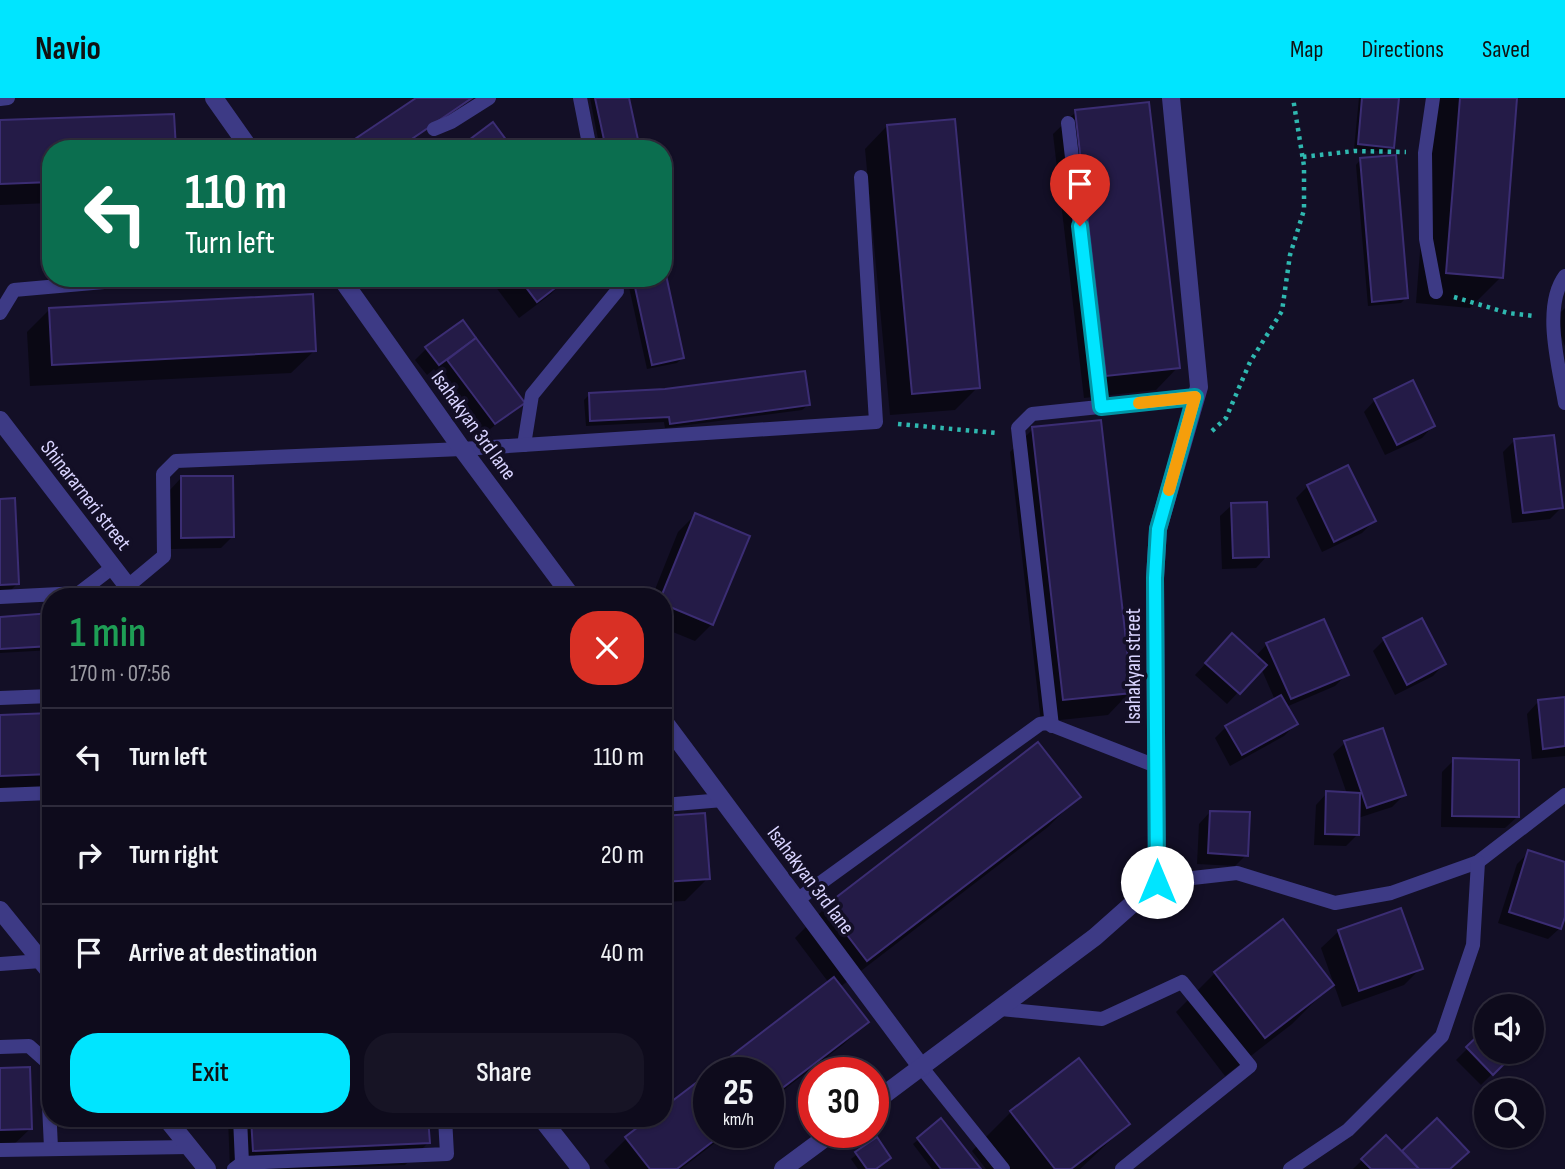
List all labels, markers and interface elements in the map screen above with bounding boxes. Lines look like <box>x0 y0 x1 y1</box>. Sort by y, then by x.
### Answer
text: Navio <box>35 29 101 69</box>
text: Map <box>1290 35 1323 64</box>
text: Directions <box>1361 35 1444 64</box>
text: Saved <box>1482 35 1530 64</box>
pin <box>1050 154 1110 226</box>
text: 110 m <box>185 164 287 223</box>
icon: arrive <box>1061 165 1099 203</box>
icon: left <box>70 168 161 259</box>
text: Turn left <box>185 224 275 263</box>
street label: Isahakyan 3rd lane <box>426 366 522 485</box>
street label: Shinararneri street <box>35 435 136 555</box>
text: 1 min <box>70 608 146 659</box>
street label: Isahakyan street <box>1121 608 1146 724</box>
button: close <box>570 611 644 685</box>
text: 170 m · 07:56 <box>70 660 171 688</box>
icon: left <box>70 738 108 776</box>
text: Turn left <box>129 742 207 773</box>
text: 110 m <box>593 742 644 773</box>
street label: Isahakyan 3rd lane <box>762 821 859 939</box>
icon: right <box>70 836 108 874</box>
text: Turn right <box>129 840 218 871</box>
text: 20 m <box>601 840 644 871</box>
position arrow <box>1120 845 1194 919</box>
icon: arrive <box>70 934 108 972</box>
text: Arrive at destination <box>129 938 317 969</box>
text: 40 m <box>601 938 644 969</box>
map controls <box>1474 994 1544 1148</box>
button: sound <box>1474 994 1544 1064</box>
button: Exit <box>70 1033 350 1113</box>
button: Share <box>364 1033 644 1113</box>
speed limit sign: 30 <box>798 1057 889 1148</box>
text: 25 <box>723 1072 754 1115</box>
button: search <box>1474 1078 1544 1148</box>
text: km/h <box>723 1109 754 1130</box>

